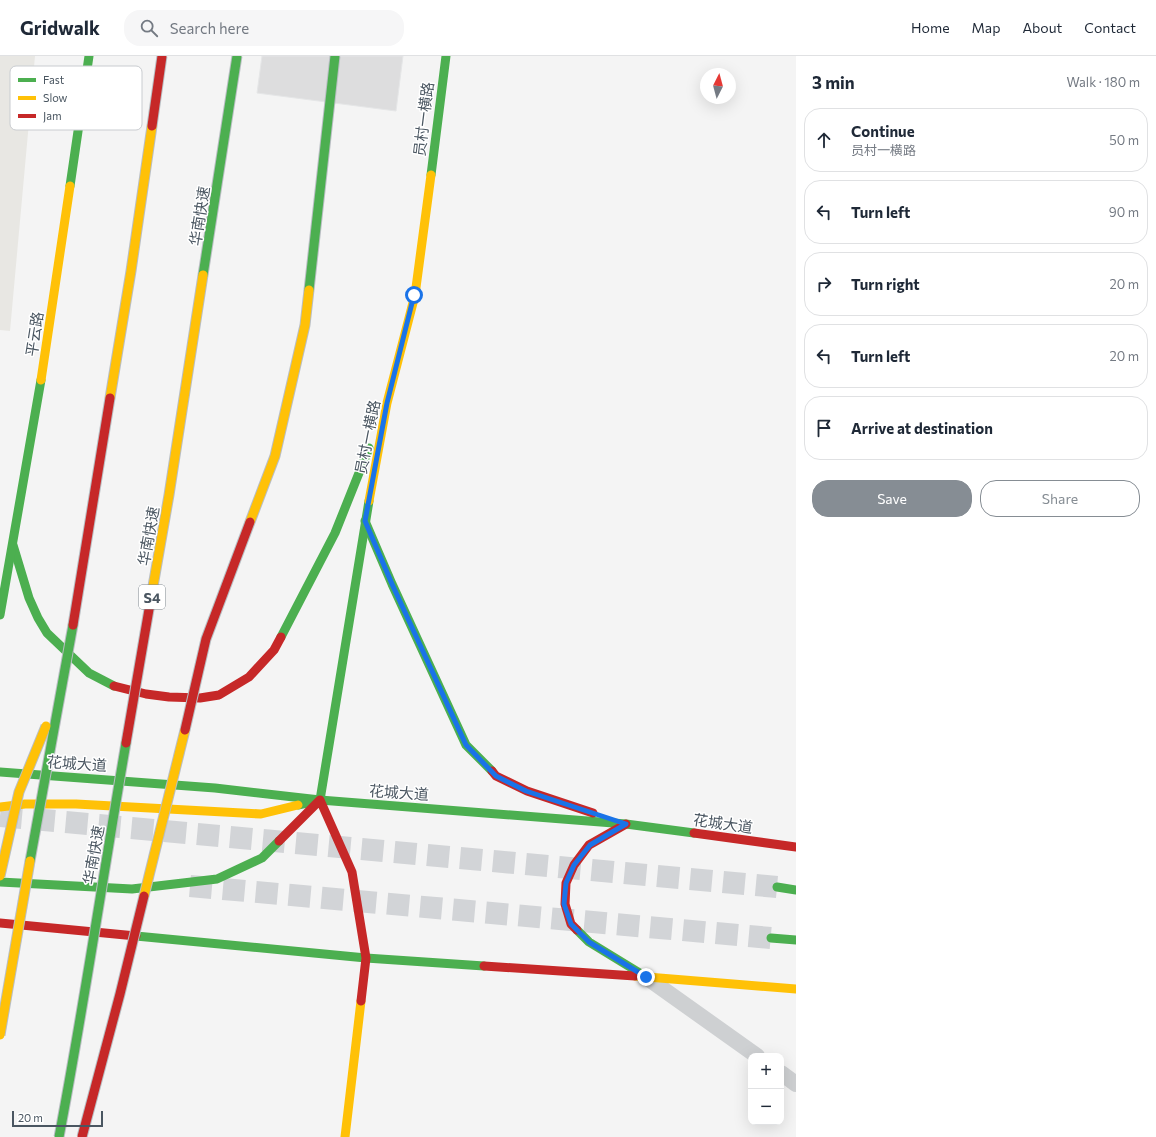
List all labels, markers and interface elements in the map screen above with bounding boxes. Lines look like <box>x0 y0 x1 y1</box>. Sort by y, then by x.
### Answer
search box <box>124 10 404 46</box>
text: Gridwalk <box>20 16 100 39</box>
icon: search <box>138 17 160 39</box>
text: Search here <box>170 19 249 37</box>
text: Home <box>911 19 950 36</box>
text: Map <box>972 19 1000 36</box>
text: About <box>1022 19 1062 36</box>
text: Contact <box>1084 19 1136 36</box>
legend <box>10 66 142 130</box>
north arrow <box>700 68 736 104</box>
text: 3 min <box>812 72 855 93</box>
text: Fast <box>43 73 65 86</box>
text: Walk · 180 m <box>1066 74 1140 90</box>
street label: 员村一横路 <box>409 81 437 157</box>
text: Slow <box>43 91 68 104</box>
text: Jam <box>43 109 62 123</box>
text: Continue <box>851 122 915 140</box>
icon: ahead <box>813 129 835 151</box>
text: 50 m <box>1109 132 1139 148</box>
text: 员村一横路 <box>851 142 916 158</box>
street label: 华南快速 <box>185 185 213 247</box>
icon: left <box>813 201 835 223</box>
text: Turn left <box>851 203 910 221</box>
text: 90 m <box>1109 204 1139 220</box>
icon: right <box>813 273 835 295</box>
text: Turn right <box>851 275 920 293</box>
text: 20 m <box>1110 276 1139 292</box>
route start <box>405 286 423 304</box>
street label: 平云路 <box>22 310 46 358</box>
icon: left <box>813 345 835 367</box>
text: Turn left <box>851 347 910 365</box>
text: 20 m <box>1110 348 1139 364</box>
street label: 员村一横路 <box>351 398 383 476</box>
icon: arrive <box>813 417 835 439</box>
text: Arrive at destination <box>851 419 993 437</box>
button: Save <box>812 480 972 517</box>
button: Share <box>980 480 1140 517</box>
street label: 华南快速 <box>134 505 162 567</box>
road number: S4 <box>139 585 165 609</box>
street label: 花城大道 <box>46 752 108 774</box>
street label: 花城大道 <box>368 781 430 803</box>
street label: 花城大道 <box>692 810 754 836</box>
street label: 华南快速 <box>79 824 107 886</box>
route end <box>637 968 655 986</box>
map controls <box>748 1053 784 1125</box>
button: + <box>748 1053 784 1089</box>
button: − <box>748 1089 784 1125</box>
scale bar <box>12 1109 103 1128</box>
text: 20 m <box>18 1111 43 1124</box>

